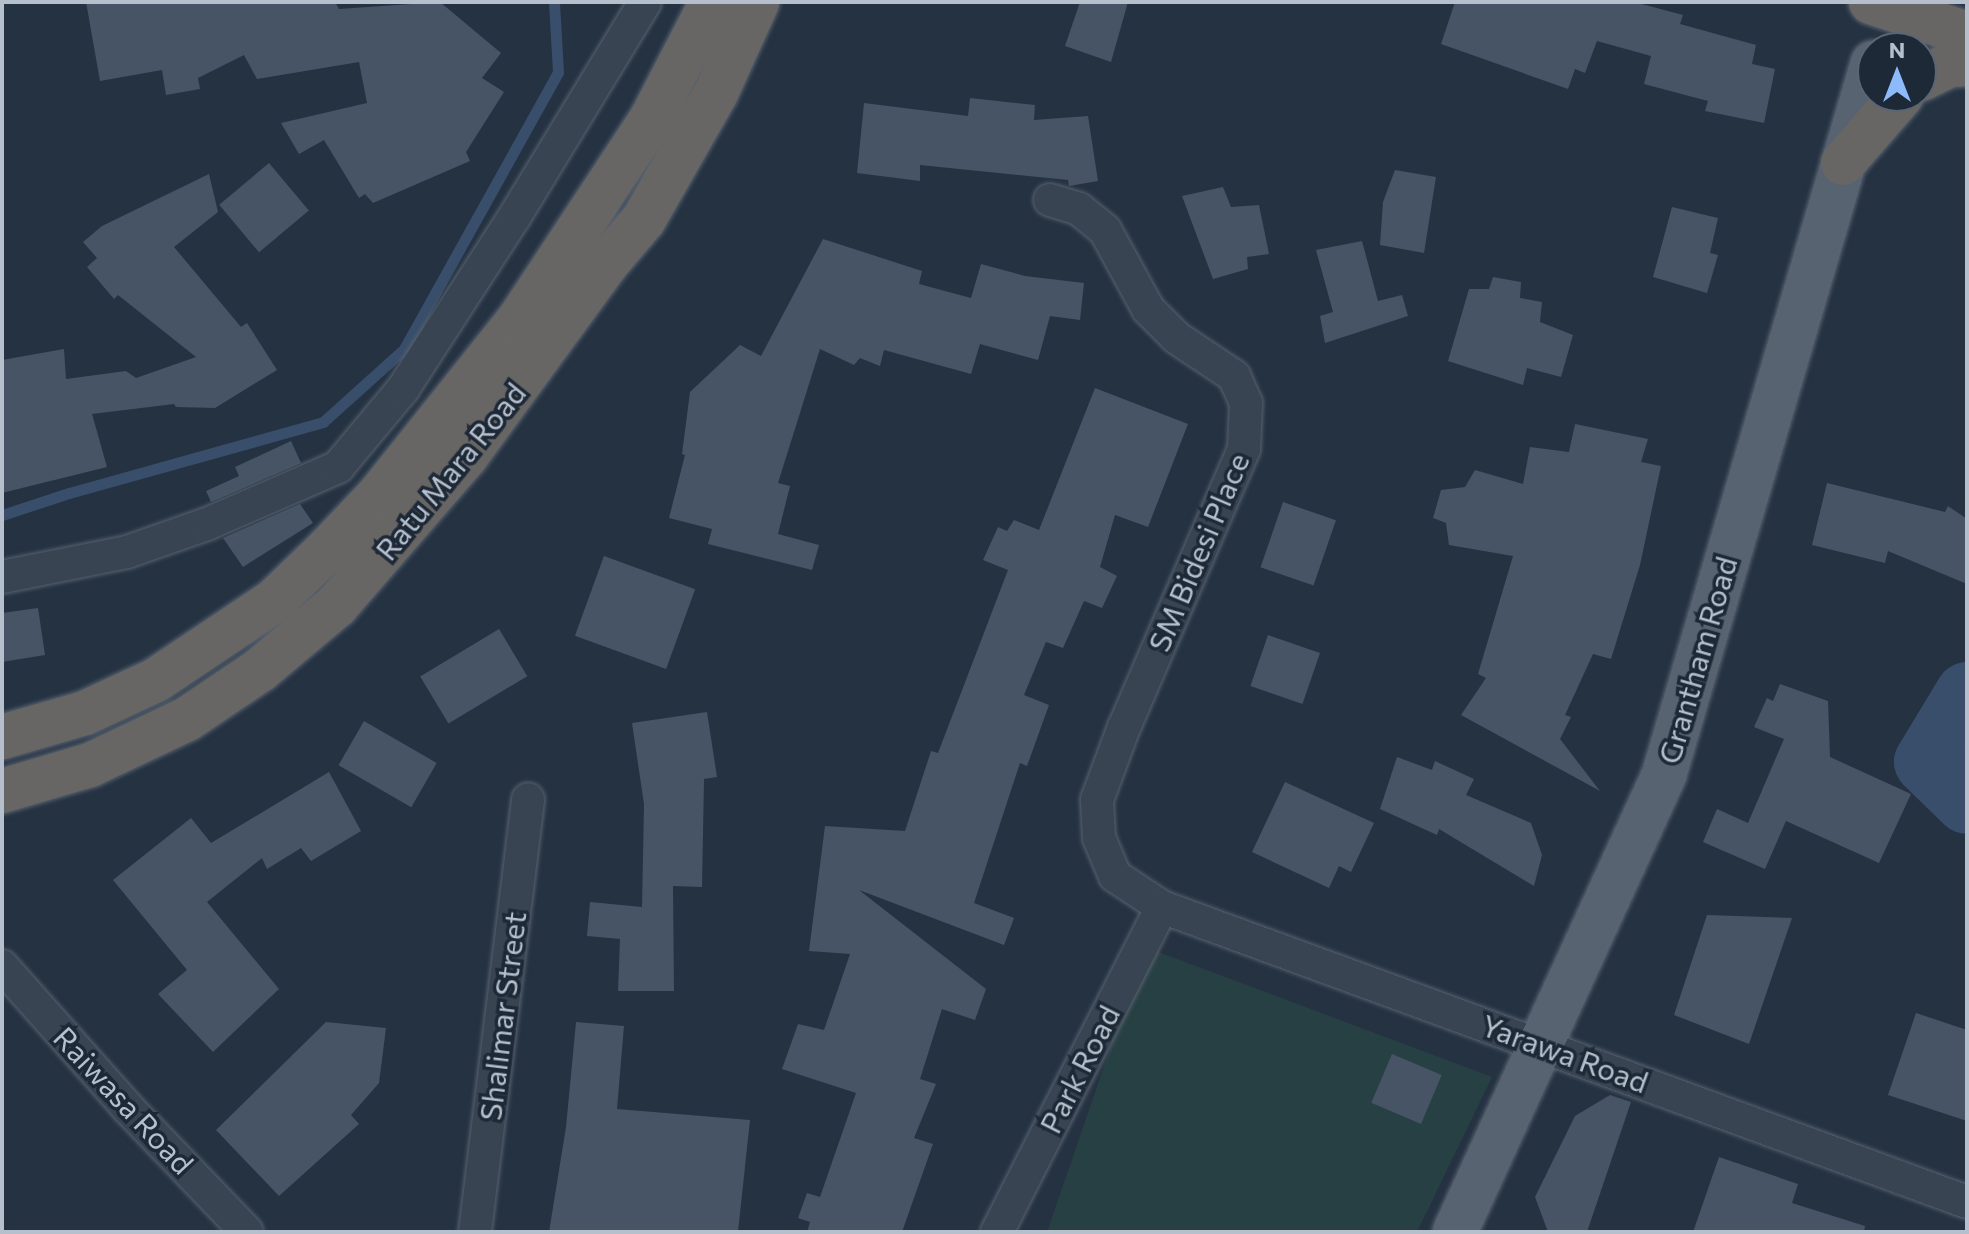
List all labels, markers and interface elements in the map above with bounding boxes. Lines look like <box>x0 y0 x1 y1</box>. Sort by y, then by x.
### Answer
north arrow <box>1857 32 1937 112</box>
text: N <box>1889 36 1905 63</box>
street label: Ratu Mara Road <box>367 375 533 567</box>
street label: SM Bidesi Place <box>1140 447 1256 657</box>
street label: Grantham Road <box>1650 552 1744 768</box>
street label: Shalimar Street <box>471 909 533 1123</box>
street label: Park Road <box>1032 999 1126 1139</box>
street label: Yarawa Road <box>1477 1006 1653 1100</box>
street label: Raiwasa Road <box>47 1019 201 1181</box>

